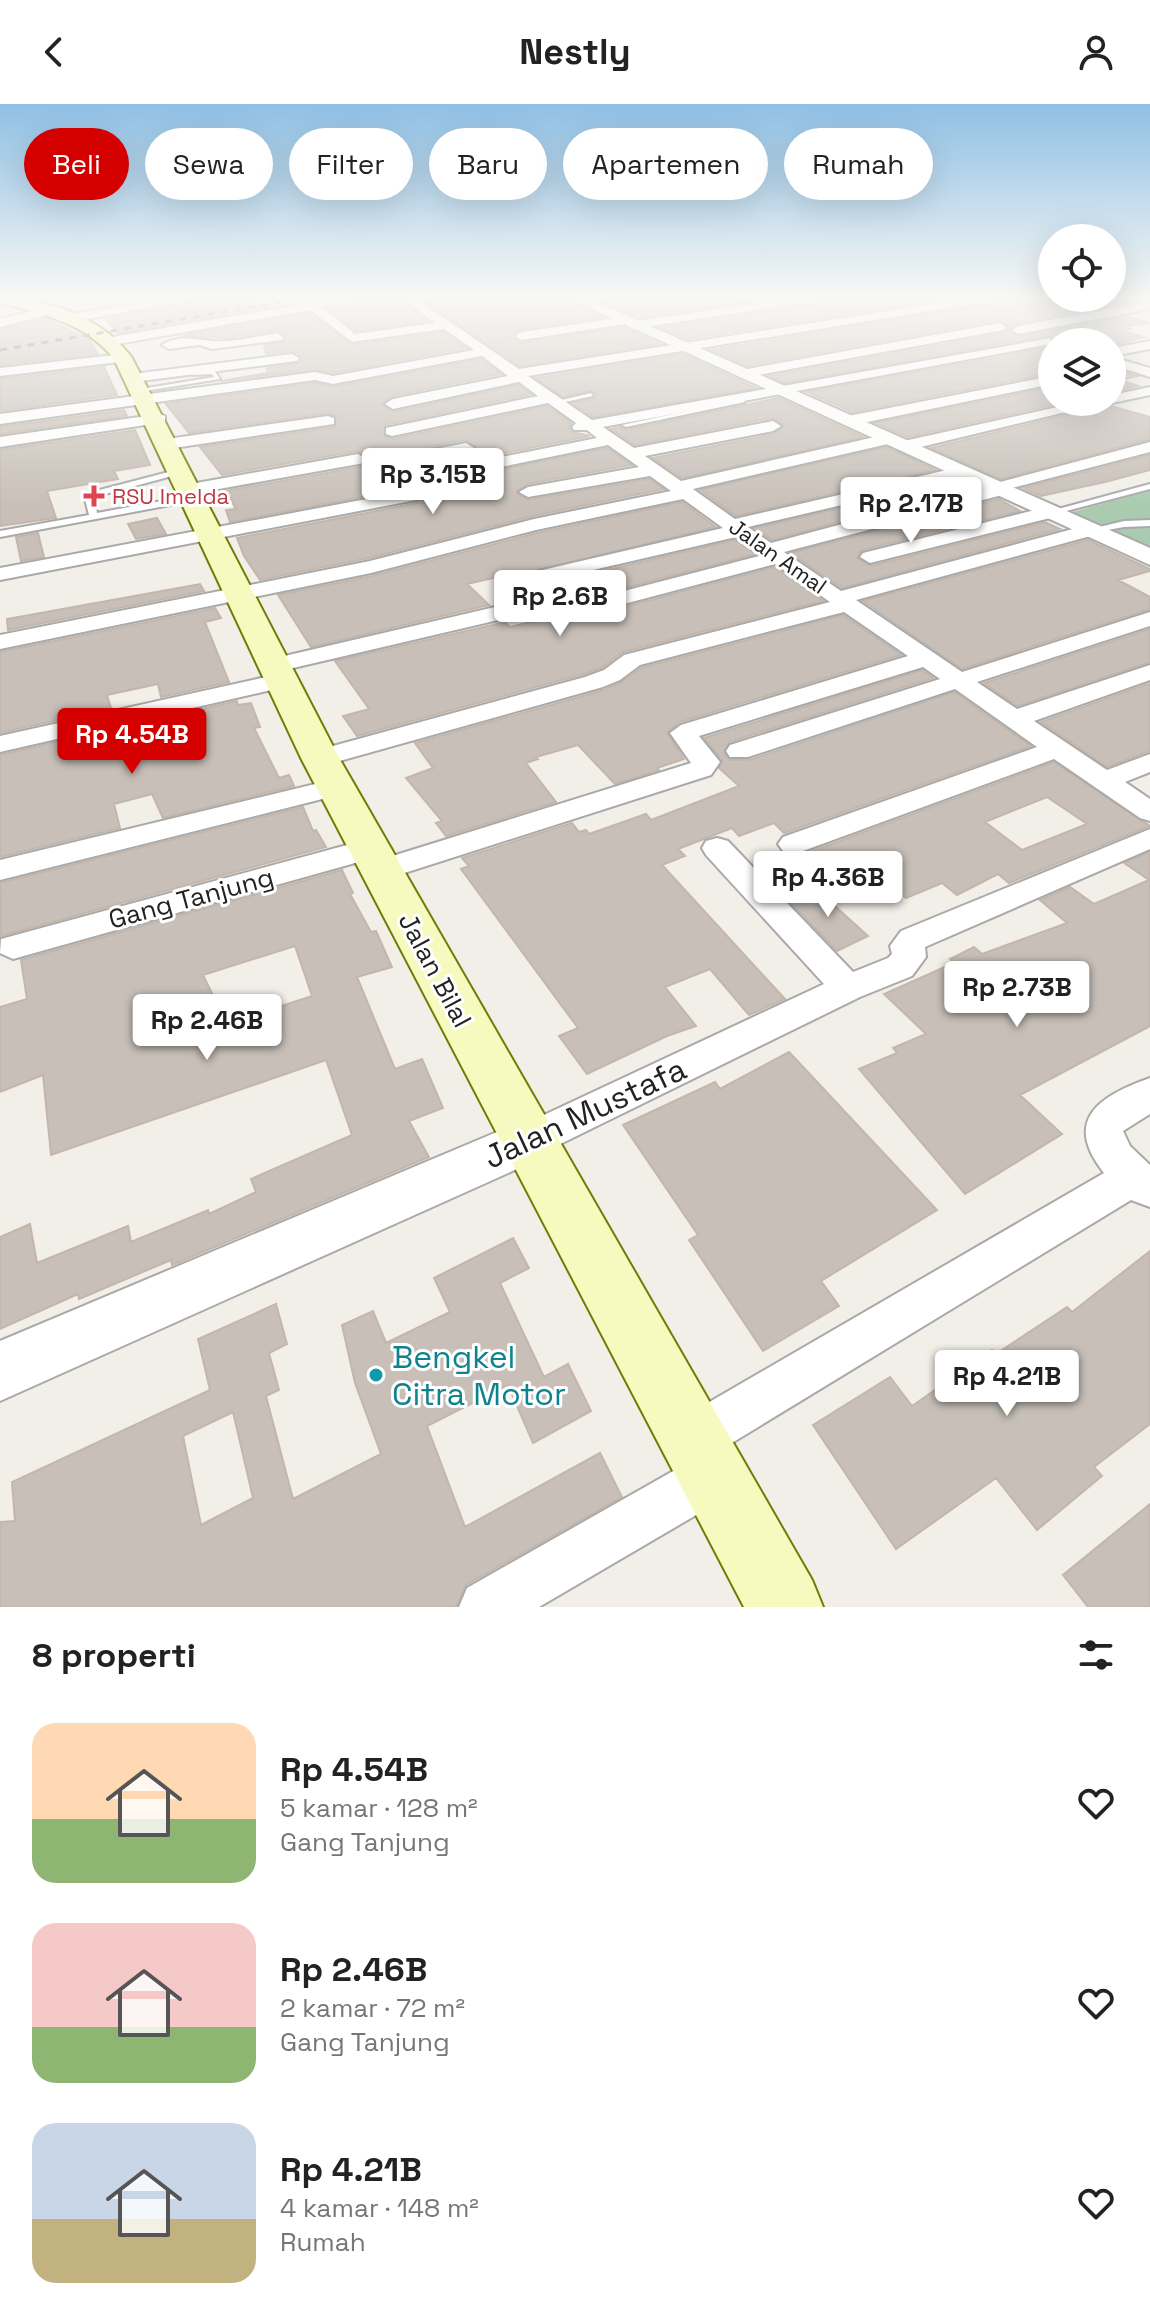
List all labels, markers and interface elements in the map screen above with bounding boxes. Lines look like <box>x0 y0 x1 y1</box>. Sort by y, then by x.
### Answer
text: Nestly <box>519 29 631 75</box>
icon: back <box>32 30 76 74</box>
icon: person <box>1074 30 1118 74</box>
chip: Beli <box>24 128 129 200</box>
chip: Sewa <box>145 128 273 200</box>
chip: Filter <box>289 128 413 200</box>
chip: Baru <box>429 128 547 200</box>
chip: Apartemen <box>563 128 768 200</box>
chip: Rumah <box>784 128 933 200</box>
map controls <box>1038 224 1126 416</box>
button: locate <box>1038 224 1126 312</box>
button: layers <box>1038 328 1126 416</box>
pin: Rp 3.15B <box>350 448 516 516</box>
text: Rp 3.15B <box>380 457 486 491</box>
pin: Rp 2.17B <box>828 477 994 545</box>
place label: RSU Imelda <box>112 482 230 510</box>
marker: RSU Imelda <box>83 485 105 507</box>
text: Rp 2.17B <box>859 486 963 520</box>
street label: Jalan Amal <box>724 512 832 600</box>
pin: Rp 2.6B <box>486 570 634 638</box>
text: Rp 2.6B <box>512 579 608 613</box>
pin: Rp 4.54B <box>49 708 215 776</box>
text: Rp 4.54B <box>75 717 189 751</box>
pin: Rp 4.36B <box>745 851 911 919</box>
street label: Gang Tanjung <box>105 860 277 936</box>
text: Rp 4.36B <box>771 860 885 894</box>
street label: Jalan Bilal <box>391 907 479 1033</box>
pin: Rp 2.73B <box>934 961 1100 1029</box>
text: Rp 2.73B <box>962 970 1072 1004</box>
pin: Rp 2.46B <box>124 994 290 1062</box>
text: Rp 2.46B <box>151 1003 263 1037</box>
street label: Jalan Mustafa <box>477 1049 693 1177</box>
place label: Bengkel Citra Motor <box>392 1337 566 1414</box>
pin: Rp 4.21B <box>924 1350 1090 1418</box>
text: Rp 4.21B <box>953 1359 1061 1393</box>
marker: Bengkel Citra Motor <box>367 1366 385 1384</box>
icon: filters <box>1074 1633 1118 1677</box>
text: 8 properti <box>32 1634 196 1677</box>
text: Rp 4.54B <box>280 1748 428 1791</box>
icon: home <box>96 1755 192 1851</box>
icon: heart <box>1074 1781 1118 1825</box>
text: 5 kamar · 128 m² <box>280 1791 478 1825</box>
text: Gang Tanjung <box>280 1825 450 1859</box>
text: Rp 2.46B <box>280 1948 427 1991</box>
icon: home <box>96 1955 192 2051</box>
icon: heart <box>1074 1981 1118 2025</box>
text: 2 kamar · 72 m² <box>280 1991 465 2025</box>
text: Gang Tanjung <box>280 2025 450 2059</box>
text: Rp 4.21B <box>280 2148 422 2191</box>
icon: home <box>96 2155 192 2251</box>
icon: heart <box>1074 2181 1118 2225</box>
text: 4 kamar · 148 m² <box>280 2191 479 2225</box>
text: Rumah <box>280 2225 366 2259</box>

